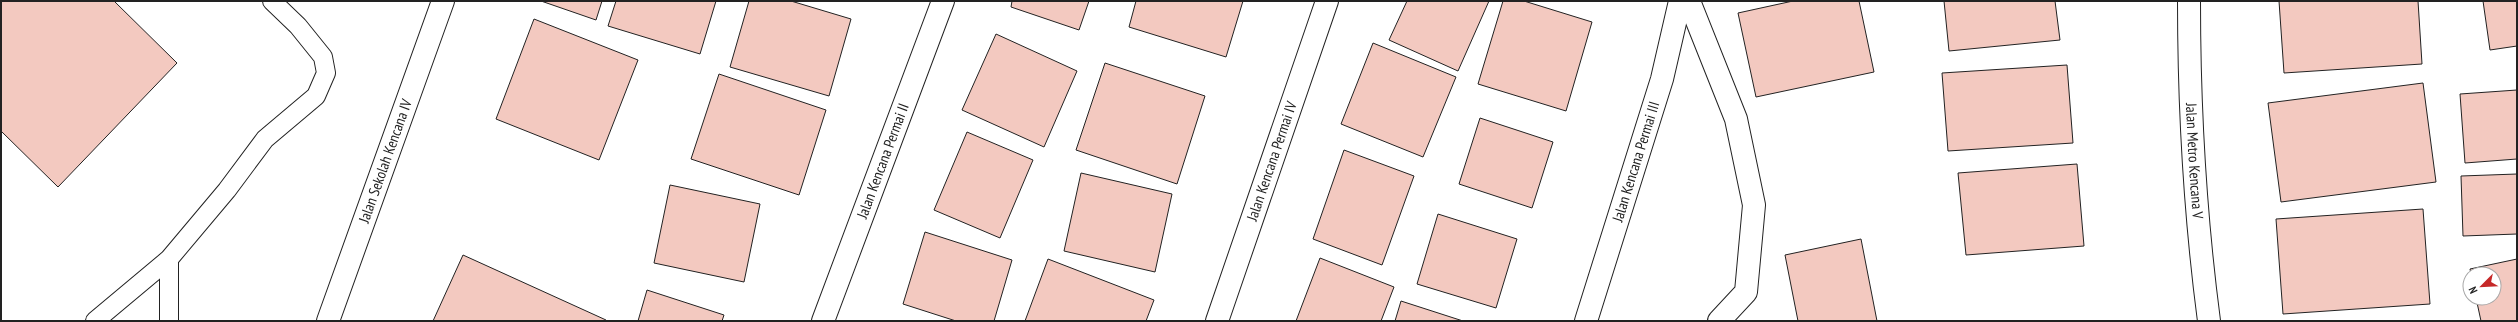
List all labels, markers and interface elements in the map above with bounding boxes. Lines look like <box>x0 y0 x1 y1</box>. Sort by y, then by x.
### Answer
street label: Jalan Sekolah Kencana IV <box>354 96 416 226</box>
street label: Jalan Kencana Permai IV <box>1242 99 1301 224</box>
street label: Jalan Kencana Permai III <box>1607 99 1663 225</box>
street label: Jalan Kencana Permai II <box>852 100 913 222</box>
street label: Jalan Metro Kencana V <box>2182 102 2208 220</box>
north arrow <box>2462 266 2502 306</box>
text: N <box>2465 284 2480 296</box>

